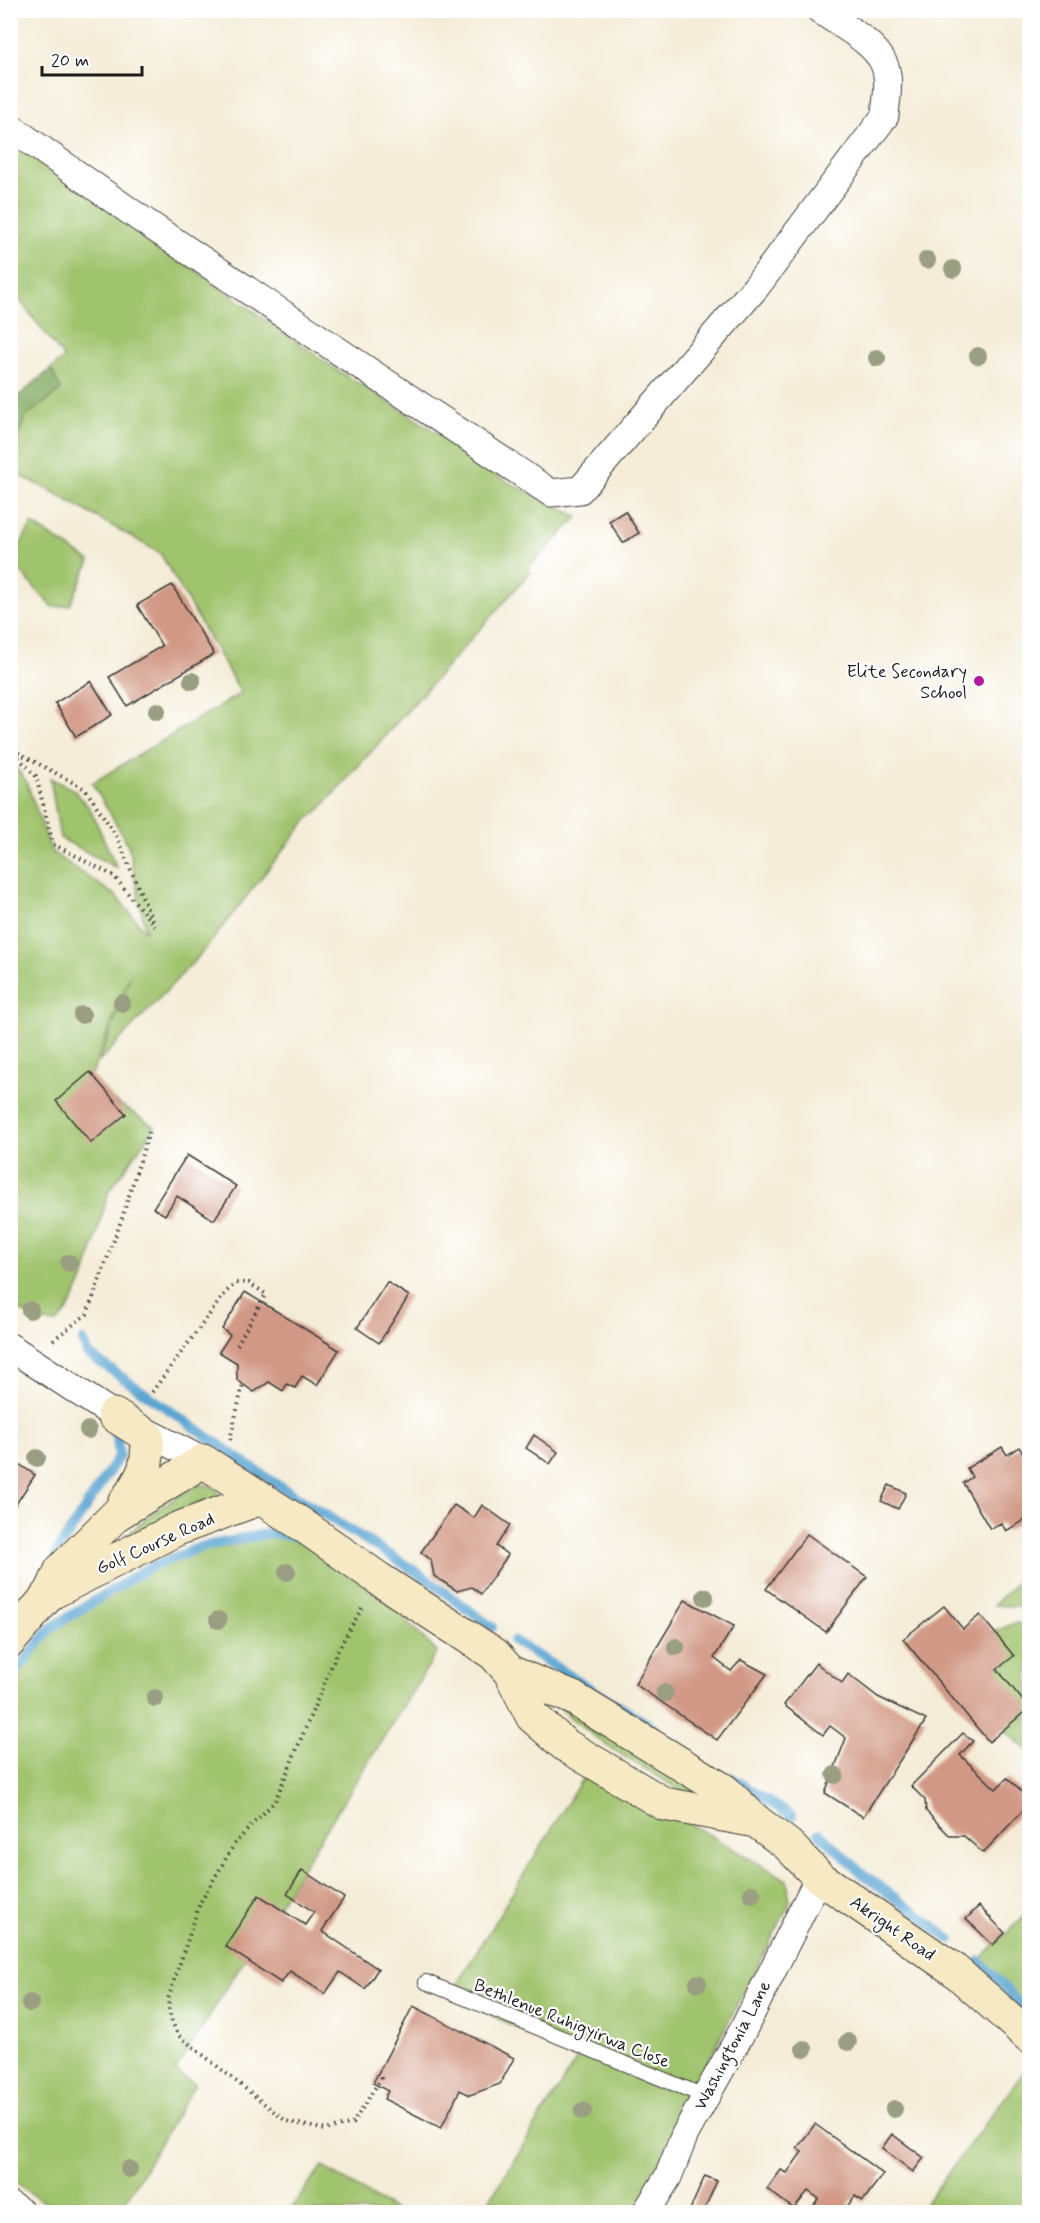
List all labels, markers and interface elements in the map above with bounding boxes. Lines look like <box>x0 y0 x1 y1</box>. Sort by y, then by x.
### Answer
scale bar <box>42 39 142 77</box>
text: 20 m <box>51 49 89 73</box>
place label: Elite Secondary School <box>846 660 967 705</box>
marker: Elite Secondary School <box>972 674 986 688</box>
street label: Golf Course Road <box>93 1507 218 1581</box>
street label: Akright Road <box>844 1891 940 1968</box>
street label: Bethlenue Ruhigyirwa Close <box>470 1974 673 2075</box>
street label: Washingtonia Lane <box>689 1976 779 2115</box>

